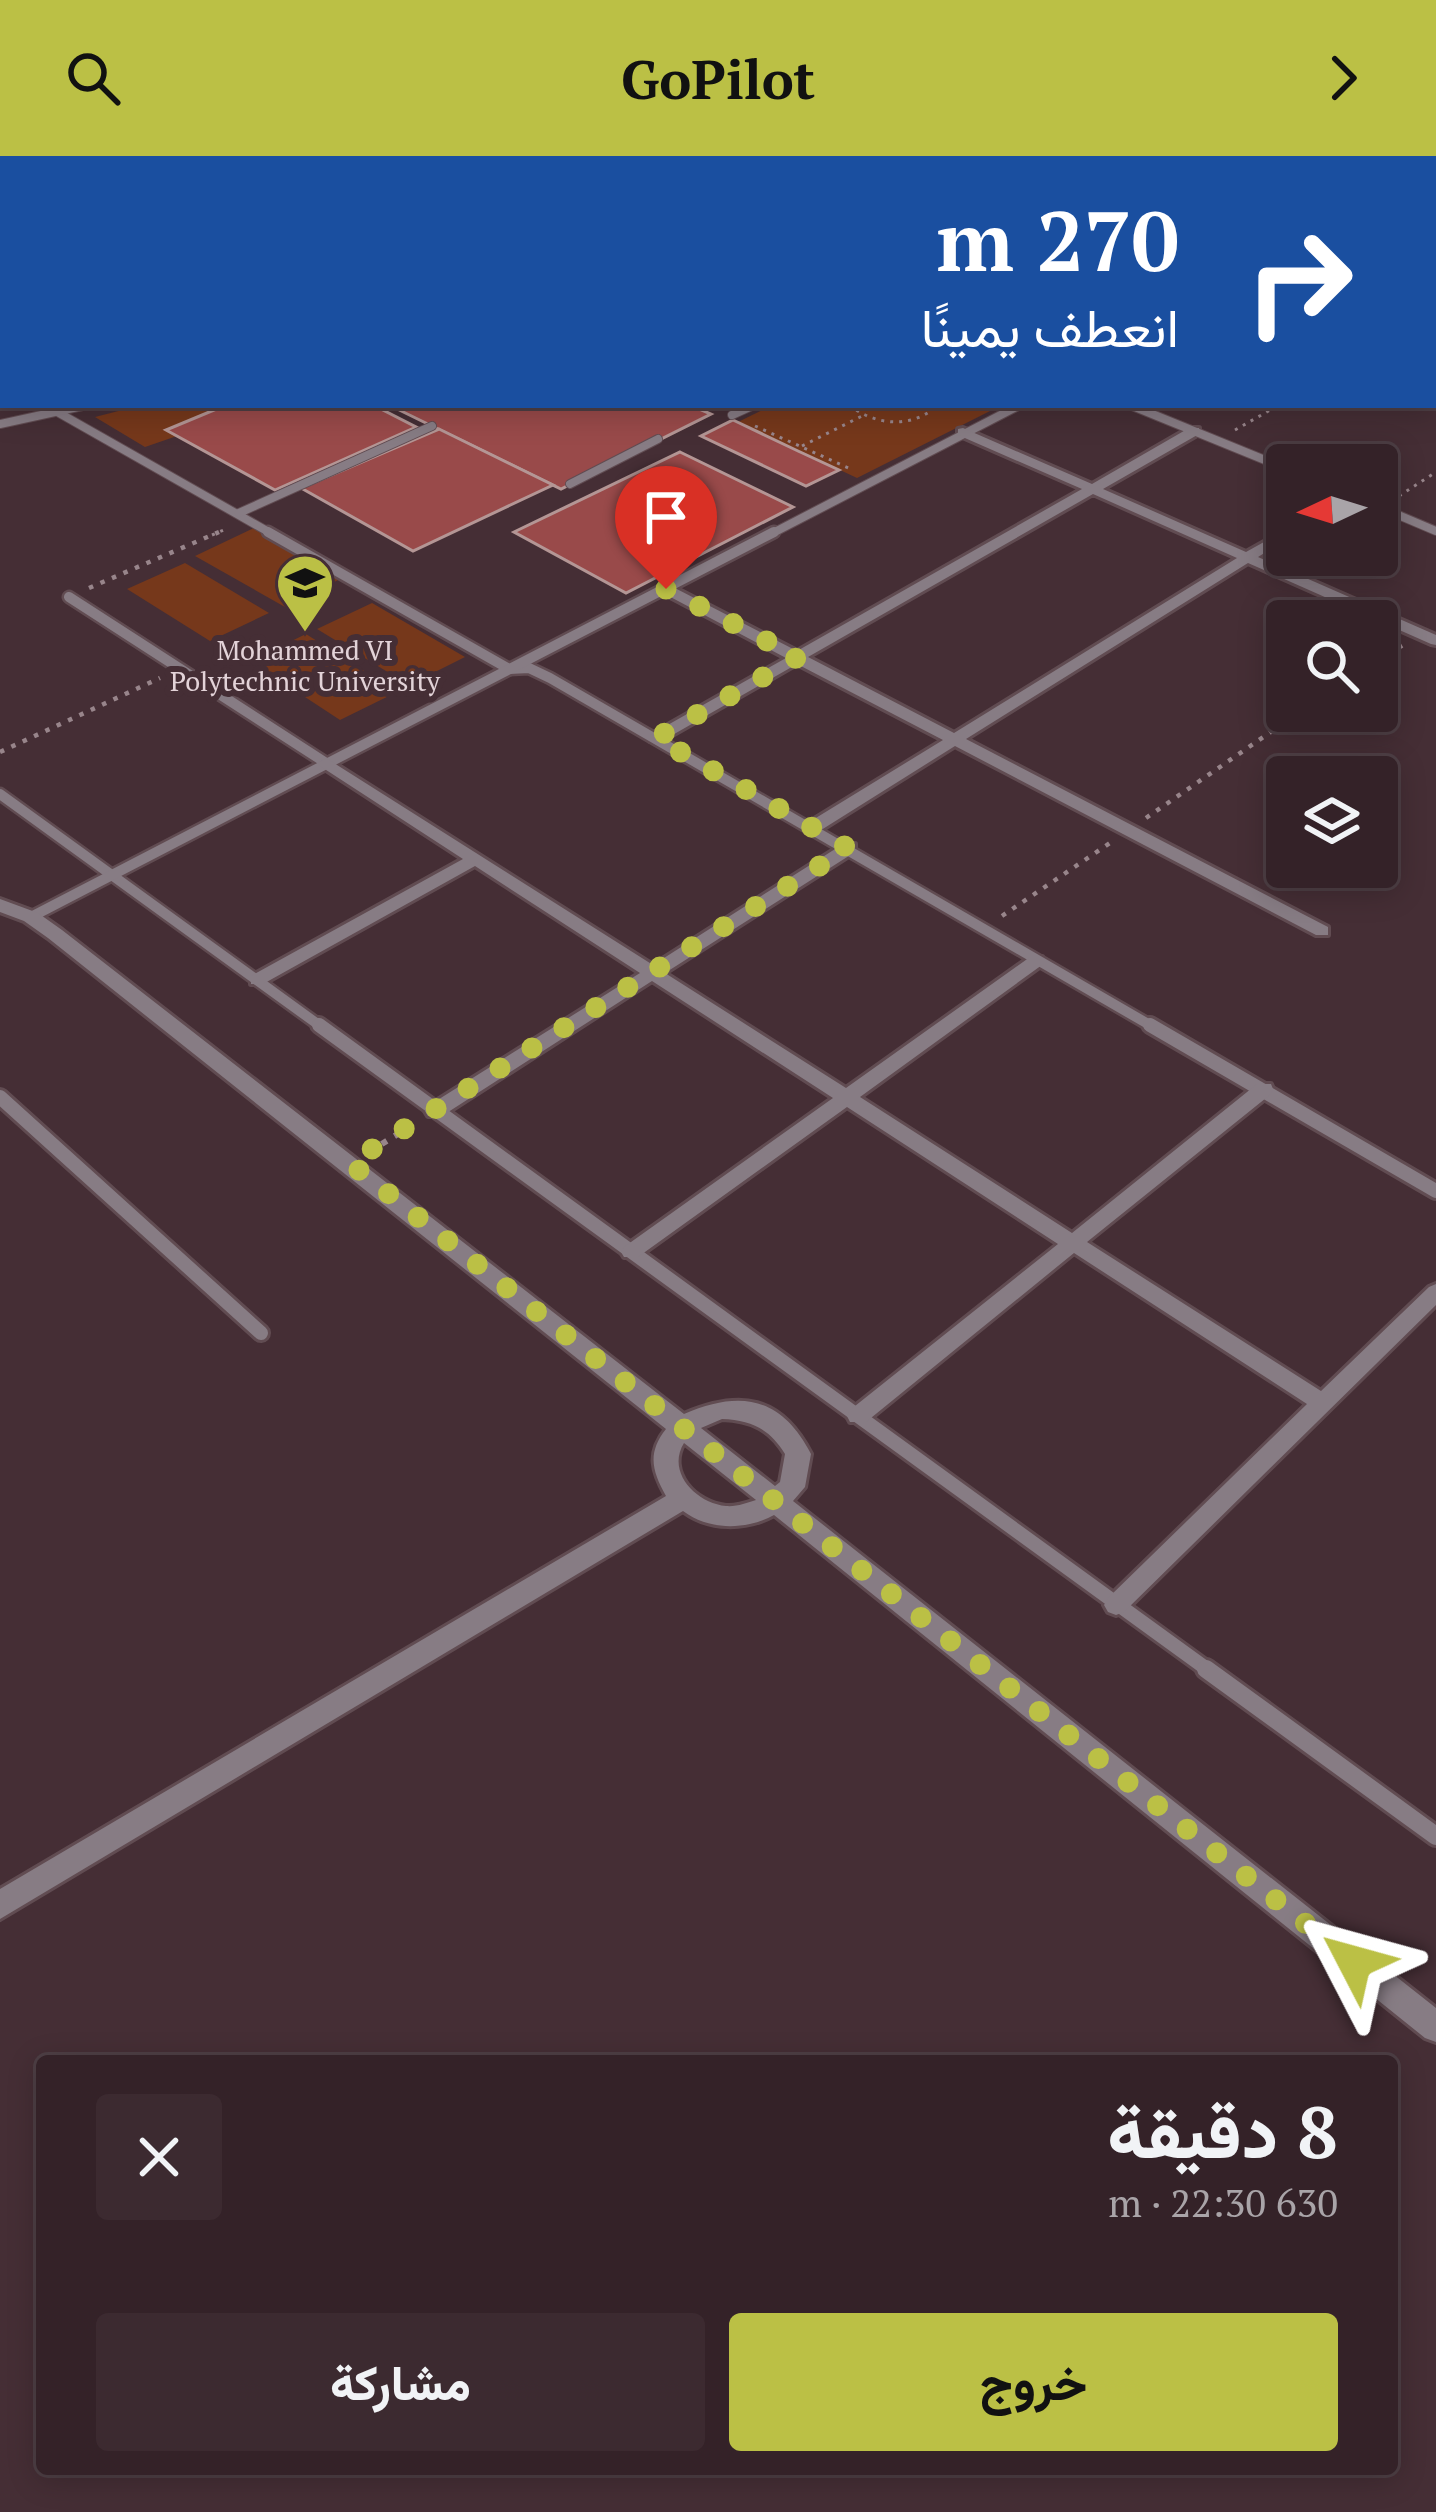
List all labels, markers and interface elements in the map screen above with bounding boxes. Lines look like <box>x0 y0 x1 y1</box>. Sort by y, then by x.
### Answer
text: GoPilot <box>621 43 815 114</box>
icon: search <box>60 45 126 111</box>
icon: forward <box>1310 45 1376 111</box>
text: 270 m <box>936 184 1179 295</box>
icon: right <box>1221 204 1377 360</box>
text: انعطف يمينًا <box>921 291 1179 362</box>
north arrow <box>1266 444 1398 576</box>
map controls <box>1266 444 1398 888</box>
pin <box>615 466 717 589</box>
icon: arrive <box>633 484 699 550</box>
school or university icon: Mohammed VI Polytechnic University <box>274 552 336 634</box>
button: search <box>1266 600 1398 732</box>
place label: Mohammed VI Polytechnic University <box>170 632 440 699</box>
button: layers <box>1266 756 1398 888</box>
position arrow <box>1291 1899 1417 2025</box>
text: 8 دقيقة <box>1107 2083 1338 2179</box>
button: close <box>96 2094 222 2220</box>
text: 630 m · 22:30 <box>1108 2176 1338 2228</box>
button: مشاركة <box>96 2313 705 2451</box>
button: خروج <box>729 2313 1338 2451</box>

